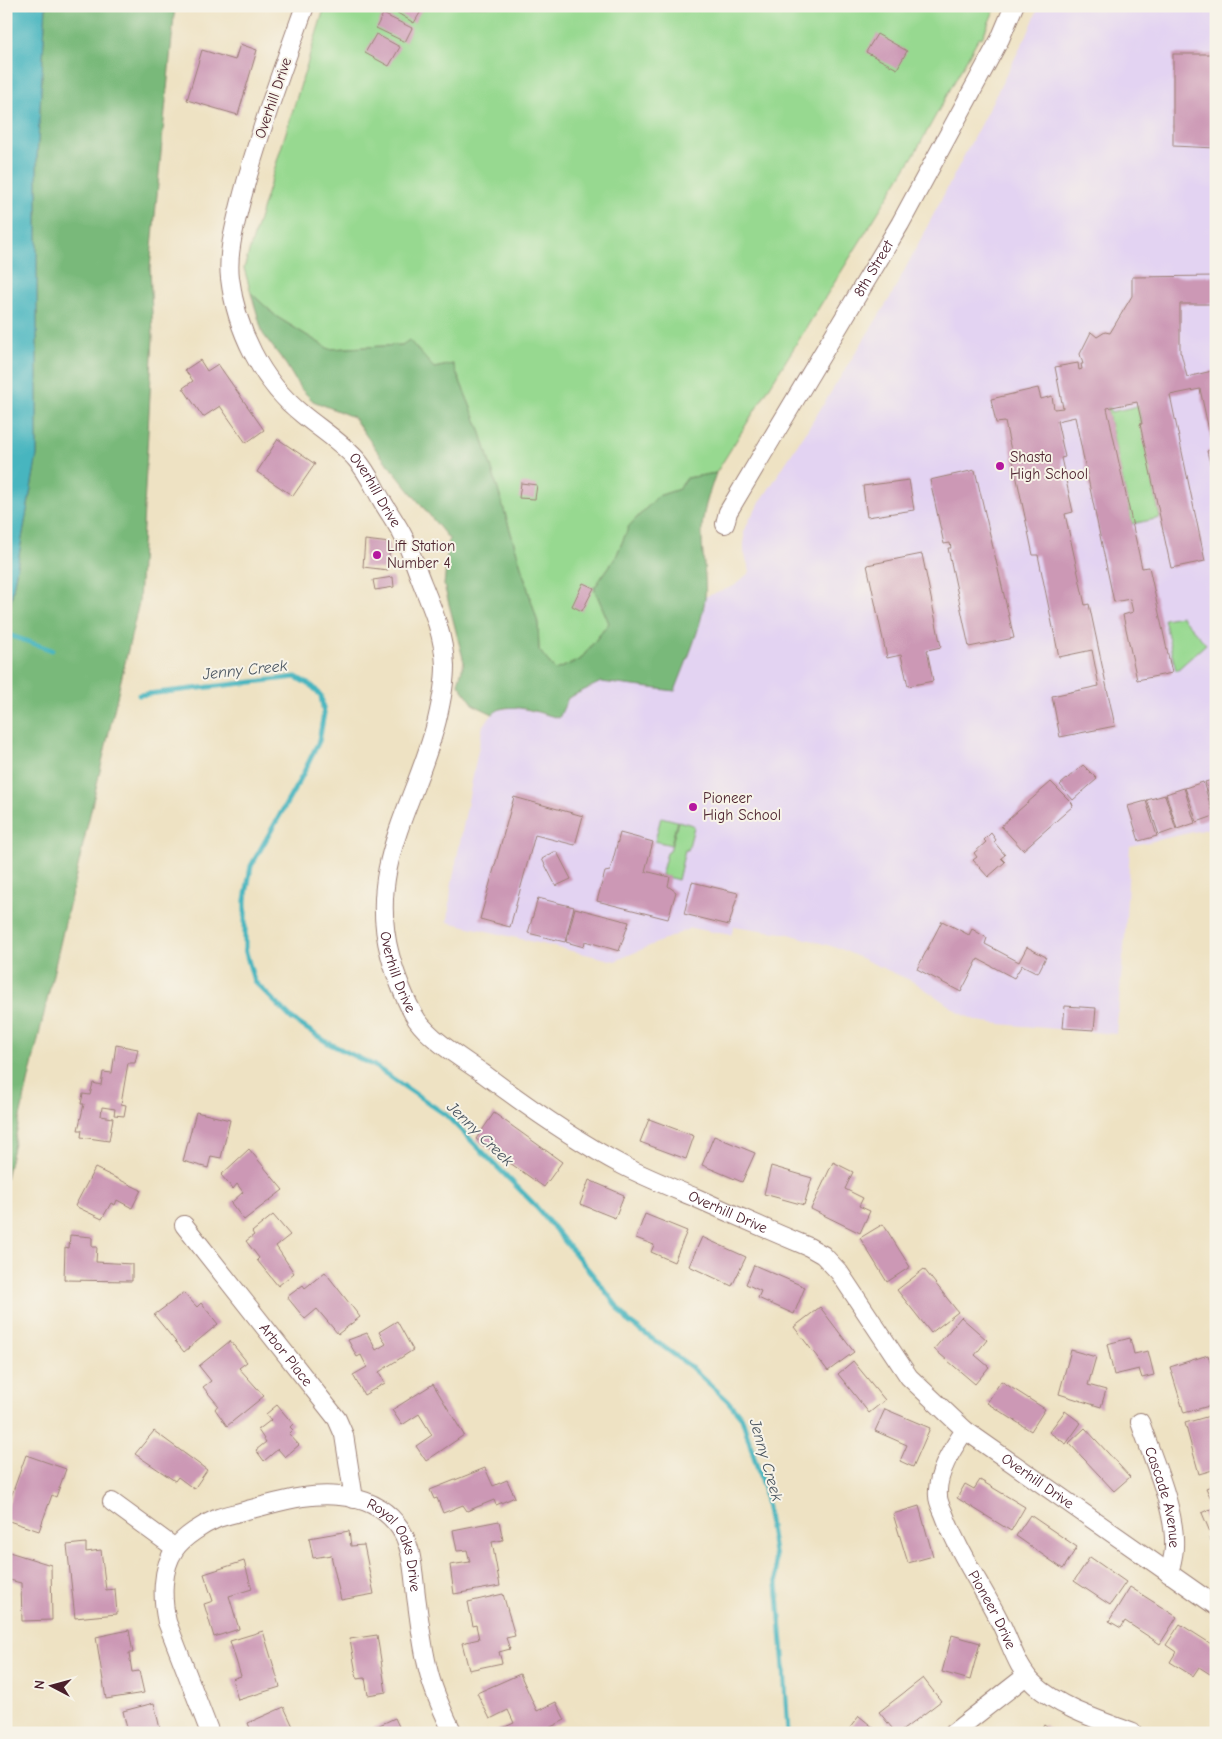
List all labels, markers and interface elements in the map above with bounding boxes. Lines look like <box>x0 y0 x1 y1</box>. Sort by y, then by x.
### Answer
street label: Overhill Drive <box>251 55 295 141</box>
street label: 8th Street <box>850 236 898 300</box>
place label: Shasta High School <box>1010 448 1088 483</box>
street label: Overhill Drive <box>345 449 405 531</box>
marker: Shasta High School <box>994 460 1006 472</box>
place label: Lift Station Number 4 <box>387 537 455 572</box>
marker: Lift Station Number 4 <box>371 549 383 561</box>
water label: Jenny Creek <box>201 657 288 684</box>
place label: Pioneer High School <box>703 789 781 824</box>
marker: Pioneer High School <box>687 801 699 813</box>
street label: Overhill Drive <box>376 930 420 1016</box>
water label: Jenny Creek <box>442 1097 517 1170</box>
street label: Overhill Drive <box>686 1187 771 1237</box>
street label: Arbor Place <box>256 1319 317 1390</box>
water label: Jenny Creek <box>745 1416 786 1504</box>
street label: Cascade Avenue <box>1141 1444 1183 1549</box>
street label: Overhill Drive <box>998 1449 1078 1513</box>
street label: Royal Oaks Drive <box>364 1494 425 1593</box>
street label: Pioneer Drive <box>964 1567 1020 1652</box>
north arrow <box>28 1662 78 1712</box>
text: N <box>31 1679 48 1690</box>

